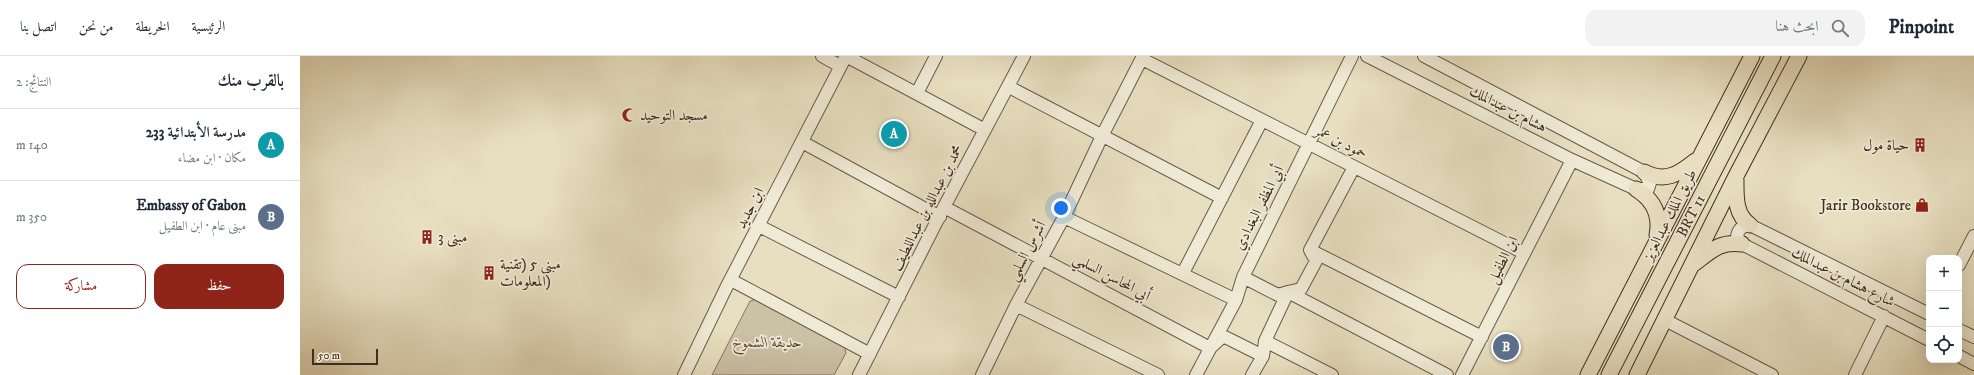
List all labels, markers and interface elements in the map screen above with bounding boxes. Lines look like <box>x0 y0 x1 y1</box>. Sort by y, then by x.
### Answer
search box <box>1585 10 1865 46</box>
text: Pinpoint <box>1889 16 1954 39</box>
text: ابحث هنا <box>1775 17 1819 36</box>
icon: search <box>1829 17 1851 39</box>
text: اتصل بنا <box>20 18 57 36</box>
text: من نحن <box>79 18 114 36</box>
text: الخريطة <box>136 18 170 36</box>
text: الرئيسية <box>192 18 225 36</box>
text: بالقرب منك <box>218 70 284 92</box>
text: النتائج: 2 <box>16 74 51 90</box>
street label: هشام بن عبدالملك <box>1465 81 1550 139</box>
place label: مسجد التوحيد <box>640 106 708 125</box>
mosque icon: مسجد التوحيد <box>621 107 637 123</box>
pin: A <box>881 119 907 149</box>
street label: حمود بن عمر <box>1310 120 1370 163</box>
text: مدرسة الأبتدائية 233 <box>146 123 246 142</box>
place label: حياة مول <box>1863 136 1909 155</box>
text: 140 m <box>16 137 48 153</box>
text: A <box>267 137 275 153</box>
building icon: حياة مول <box>1912 137 1928 153</box>
street label: محمد بن عبدالله بن عبداللطيف <box>887 141 967 274</box>
text: مكان · ابن مضاء <box>178 150 246 166</box>
street label: أبي المظفر البغدادي <box>1228 161 1290 254</box>
street label: طريق الملك عبدالعزيز <box>1638 166 1701 266</box>
street label: ابن جديد <box>732 184 768 232</box>
street label: BRT 11 <box>1672 192 1710 240</box>
text: Embassy of Gabon <box>136 196 246 215</box>
place label: Jarir Bookstore <box>1818 196 1911 215</box>
shop icon: Jarir Bookstore <box>1914 197 1930 213</box>
your location <box>1051 198 1071 218</box>
text: 350 m <box>16 209 47 225</box>
text: B <box>267 209 275 225</box>
street label: أشرس السلمي <box>1002 216 1054 286</box>
text: مبنى عام · ابن الطفيل <box>159 218 246 234</box>
place label: مبنى 3 <box>438 228 467 248</box>
building icon: مبنى 3 <box>419 229 435 245</box>
street label: ابن الطفيل <box>1483 233 1524 287</box>
street label: شارع هشام بن عبدالملك <box>1787 243 1898 314</box>
street label: أبي المحاسن السلمي <box>1068 247 1155 309</box>
place label: مبنى 5 (تقنية المعلومات) <box>500 255 561 291</box>
map controls <box>1926 255 1962 363</box>
button: + <box>1926 255 1962 291</box>
button: مشاركة <box>16 264 146 309</box>
button: حفظ <box>154 264 284 309</box>
building icon: مبنى 5 (تقنية المعلومات) <box>481 265 497 281</box>
button: − <box>1926 291 1962 327</box>
button: locate <box>1926 327 1962 363</box>
pin: B <box>1493 332 1519 362</box>
park label: حديقة الشموخ <box>732 333 802 355</box>
scale bar <box>312 347 378 366</box>
text: 50 m <box>318 349 340 363</box>

